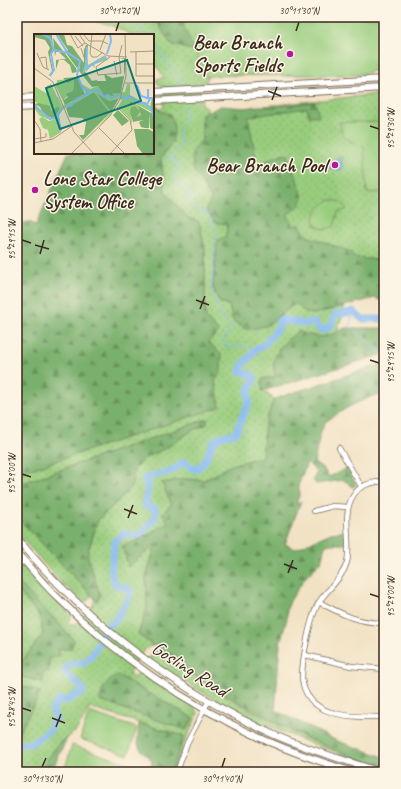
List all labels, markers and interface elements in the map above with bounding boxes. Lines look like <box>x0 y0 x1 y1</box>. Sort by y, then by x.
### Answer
text: 30°11'20"N <box>99 4 141 17</box>
text: 30°11'30"N <box>279 4 321 17</box>
place label: Bear Branch Sports Fields <box>193 30 284 78</box>
inset map <box>34 34 154 154</box>
marker: Bear Branch Sports Fields <box>285 49 295 59</box>
text: 95°29'30"W <box>384 107 397 149</box>
place label: Bear Branch Pool <box>206 153 330 178</box>
marker: Bear Branch Pool <box>330 160 340 170</box>
place label: Lone Star College System Office <box>43 166 163 214</box>
marker: Lone Star College System Office <box>30 185 40 195</box>
text: 95°29'15"W <box>5 218 18 260</box>
text: 95°29'15"W <box>384 341 397 383</box>
text: 95°29'00"W <box>5 452 18 494</box>
text: 95°29'00"W <box>384 575 397 617</box>
street label: Gosling Road <box>147 635 235 705</box>
text: 95°28'45"W <box>5 686 18 728</box>
text: 30°11'30"N <box>22 772 64 785</box>
text: 30°11'40"N <box>202 772 244 785</box>

